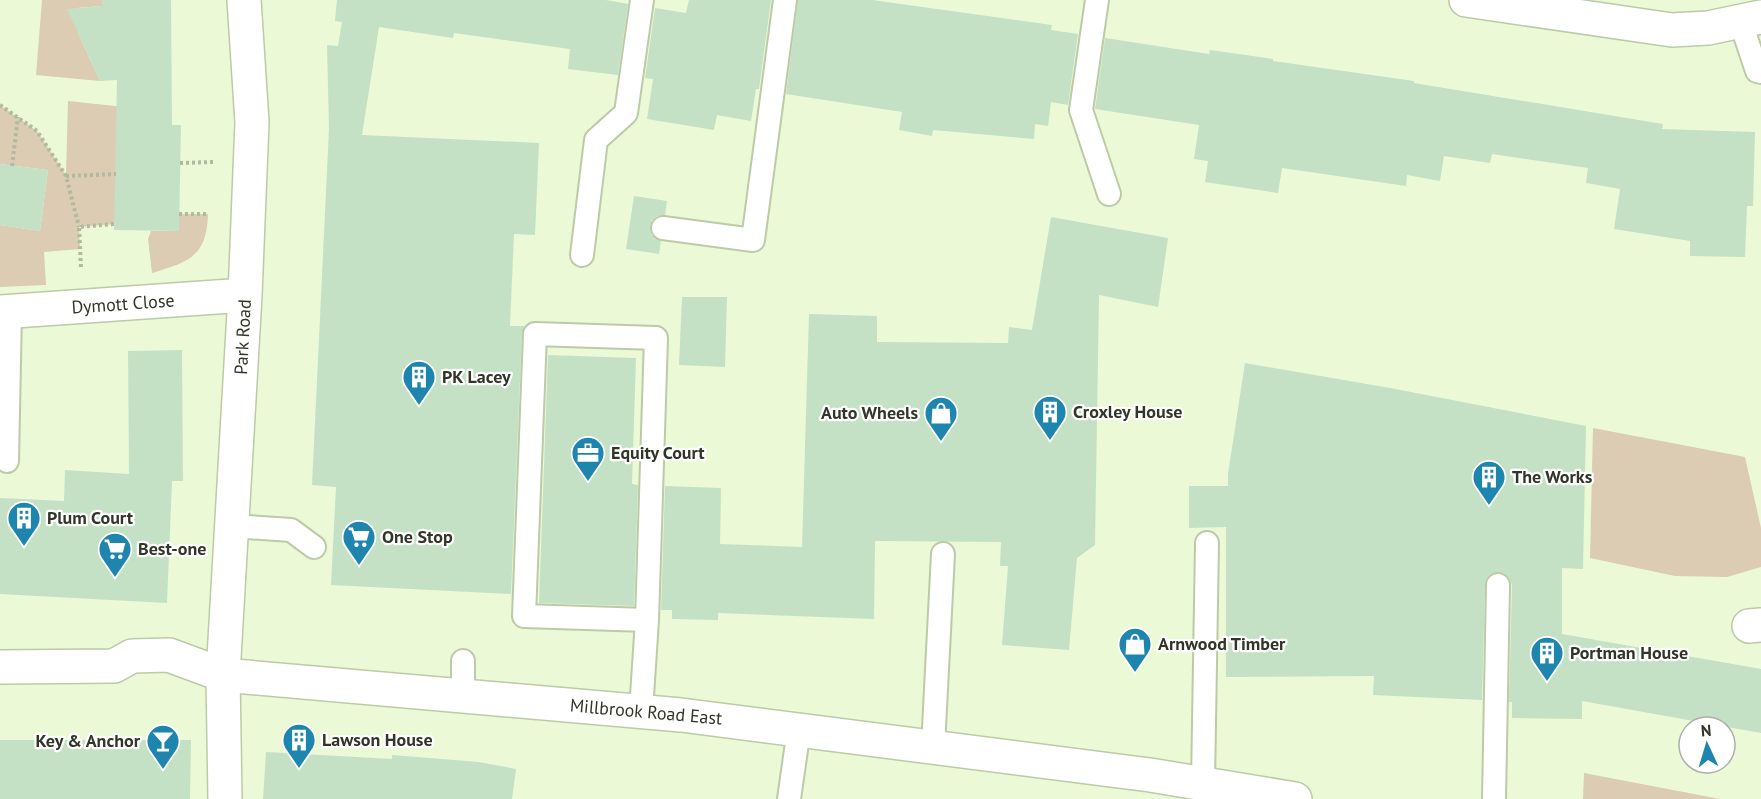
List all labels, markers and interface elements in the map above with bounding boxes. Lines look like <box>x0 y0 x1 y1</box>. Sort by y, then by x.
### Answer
street label: Dymott Close <box>71 288 175 319</box>
street label: Park Road <box>229 299 256 375</box>
building icon: PK Lacey <box>401 359 437 406</box>
place label: PK Lacey <box>442 365 511 388</box>
building icon: Croxley House <box>1032 394 1068 441</box>
shop icon: Auto Wheels <box>923 395 959 442</box>
place label: Croxley House <box>1073 400 1182 423</box>
place label: Auto Wheels <box>821 401 918 424</box>
office icon: Equity Court <box>570 435 606 482</box>
place label: Equity Court <box>611 441 705 464</box>
building icon: The Works <box>1471 459 1507 506</box>
place label: The Works <box>1512 465 1593 488</box>
building icon: Plum Court <box>6 500 42 547</box>
place label: Plum Court <box>47 506 134 529</box>
supermarket icon: One Stop <box>341 519 377 566</box>
place label: One Stop <box>382 525 453 548</box>
supermarket icon: Best-one <box>97 531 133 578</box>
place label: Best-one <box>138 537 206 560</box>
shop icon: Arnwood Timber <box>1117 626 1153 673</box>
place label: Arnwood Timber <box>1158 632 1286 655</box>
building icon: Portman House <box>1529 635 1565 682</box>
place label: Portman House <box>1570 641 1688 664</box>
street label: Millbrook Road East <box>569 693 723 730</box>
north arrow <box>1677 715 1737 775</box>
text: N <box>1700 720 1712 740</box>
building icon: Lawson House <box>281 722 317 769</box>
bar icon: Key & Anchor <box>145 723 181 770</box>
place label: Lawson House <box>322 728 433 751</box>
place label: Key & Anchor <box>36 729 141 752</box>

